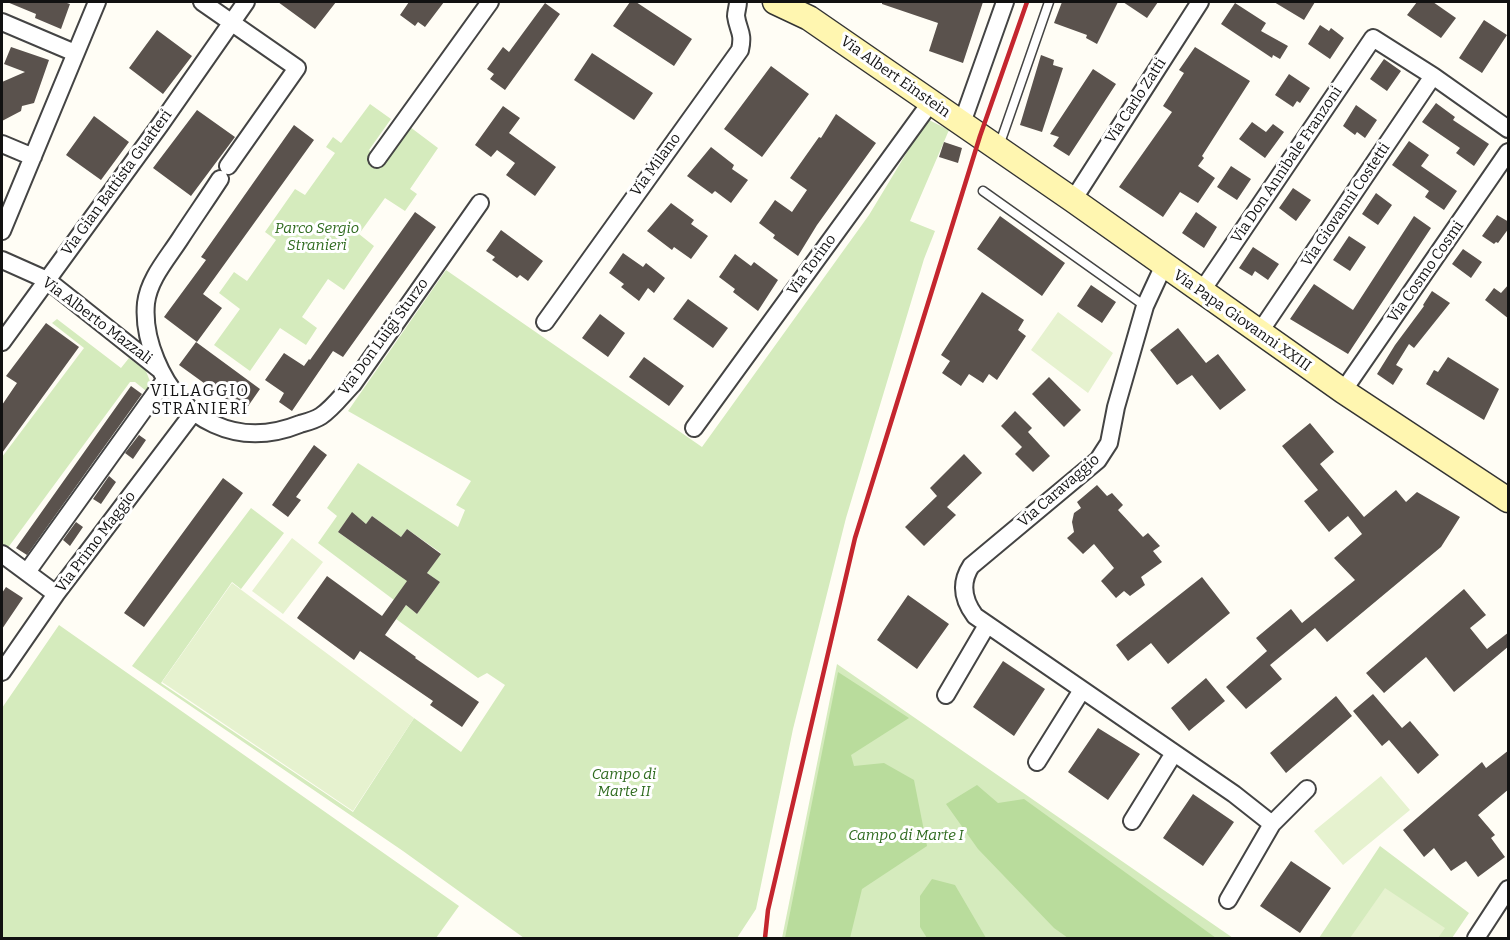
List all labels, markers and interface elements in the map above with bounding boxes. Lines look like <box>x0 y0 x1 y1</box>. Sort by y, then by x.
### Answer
street label: Via Albert Einstein <box>837 32 953 122</box>
street label: Via Carlo Zatti <box>1102 55 1170 147</box>
street label: Via Don Annibale Franzoni <box>1228 83 1346 247</box>
street label: Via Gian Battista Guatteri <box>58 107 176 259</box>
street label: Via Milano <box>627 130 685 200</box>
street label: Via Giovanni Costetti <box>1298 140 1394 270</box>
street label: Via Cosmo Cosmi <box>1384 218 1468 326</box>
park label: Parco Sergio Stranieri <box>275 220 359 255</box>
street label: Via Torino <box>784 231 840 299</box>
street label: Via Papa Giovanni XXIII <box>1170 267 1314 375</box>
street label: Via Alberto Mazzali <box>38 274 156 368</box>
street label: Via Don Luigi Sturzo <box>335 275 433 399</box>
district label: VILLAGGIO STRANIERI <box>150 382 250 420</box>
street label: Via Caravaggio <box>1014 451 1104 531</box>
street label: Via Primo Maggio <box>52 488 140 596</box>
park label: Campo di Marte II <box>592 766 656 801</box>
park label: Campo di Marte I <box>848 827 964 845</box>

